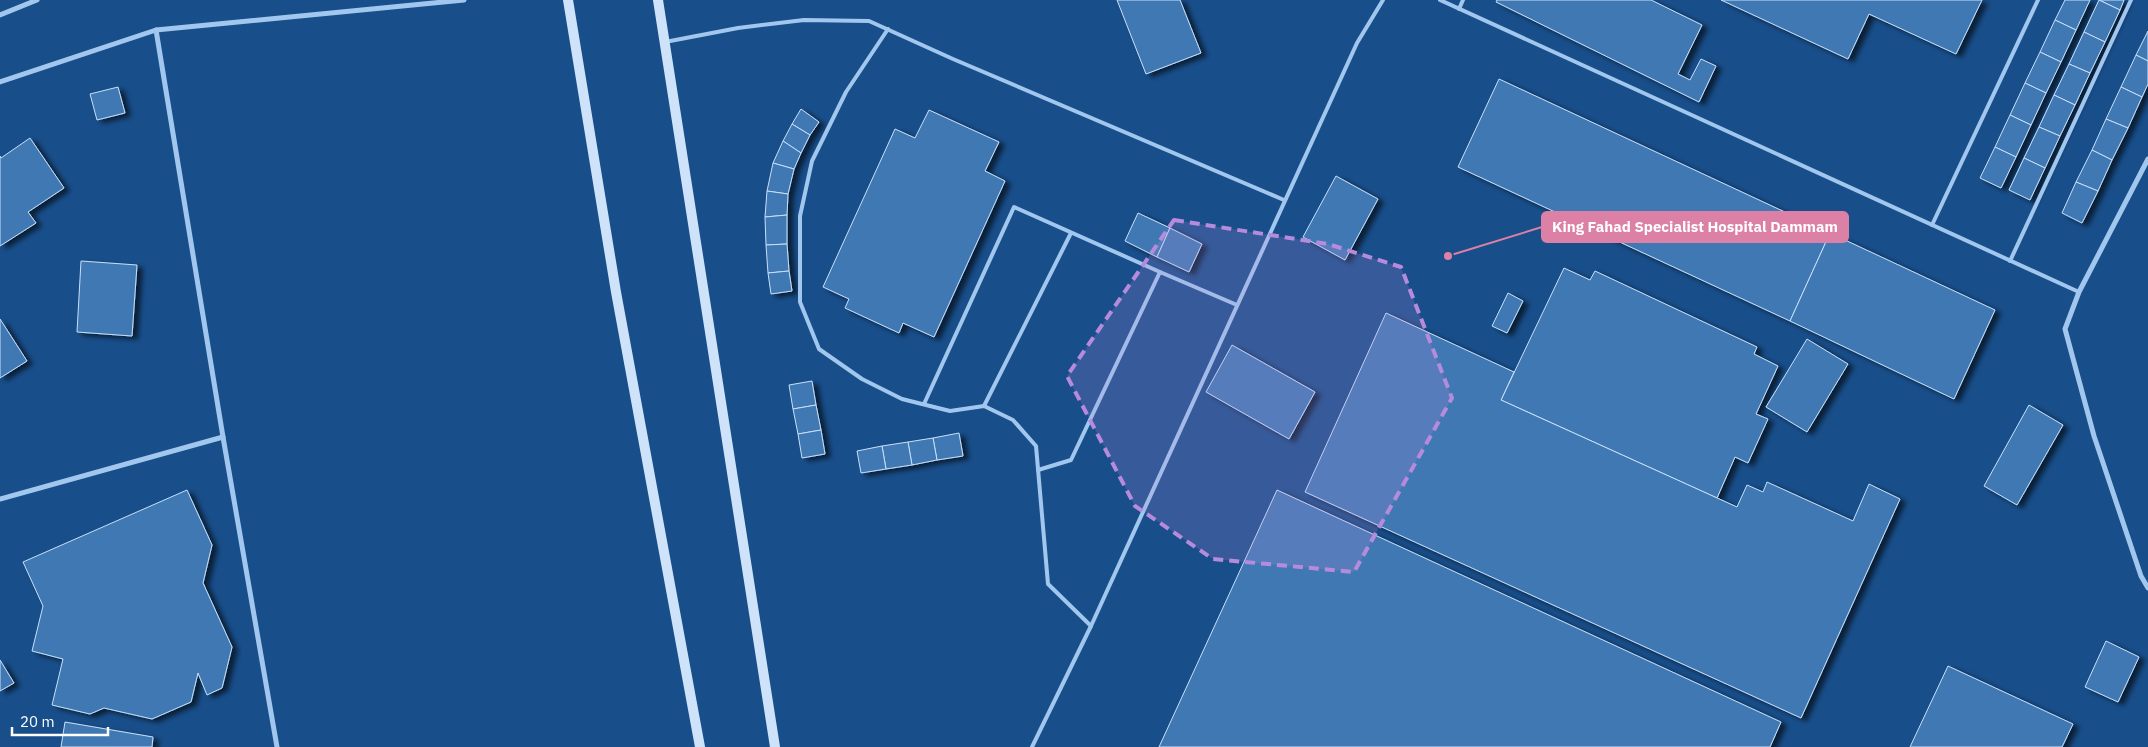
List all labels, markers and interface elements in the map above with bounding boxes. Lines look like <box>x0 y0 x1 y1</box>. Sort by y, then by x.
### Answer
callout: King Fahad Specialist Hospital Dammam <box>1542 212 1848 242</box>
text: King Fahad Specialist Hospital Dammam <box>1552 217 1838 236</box>
scale bar <box>12 704 109 736</box>
text: 20 m <box>20 712 55 731</box>

